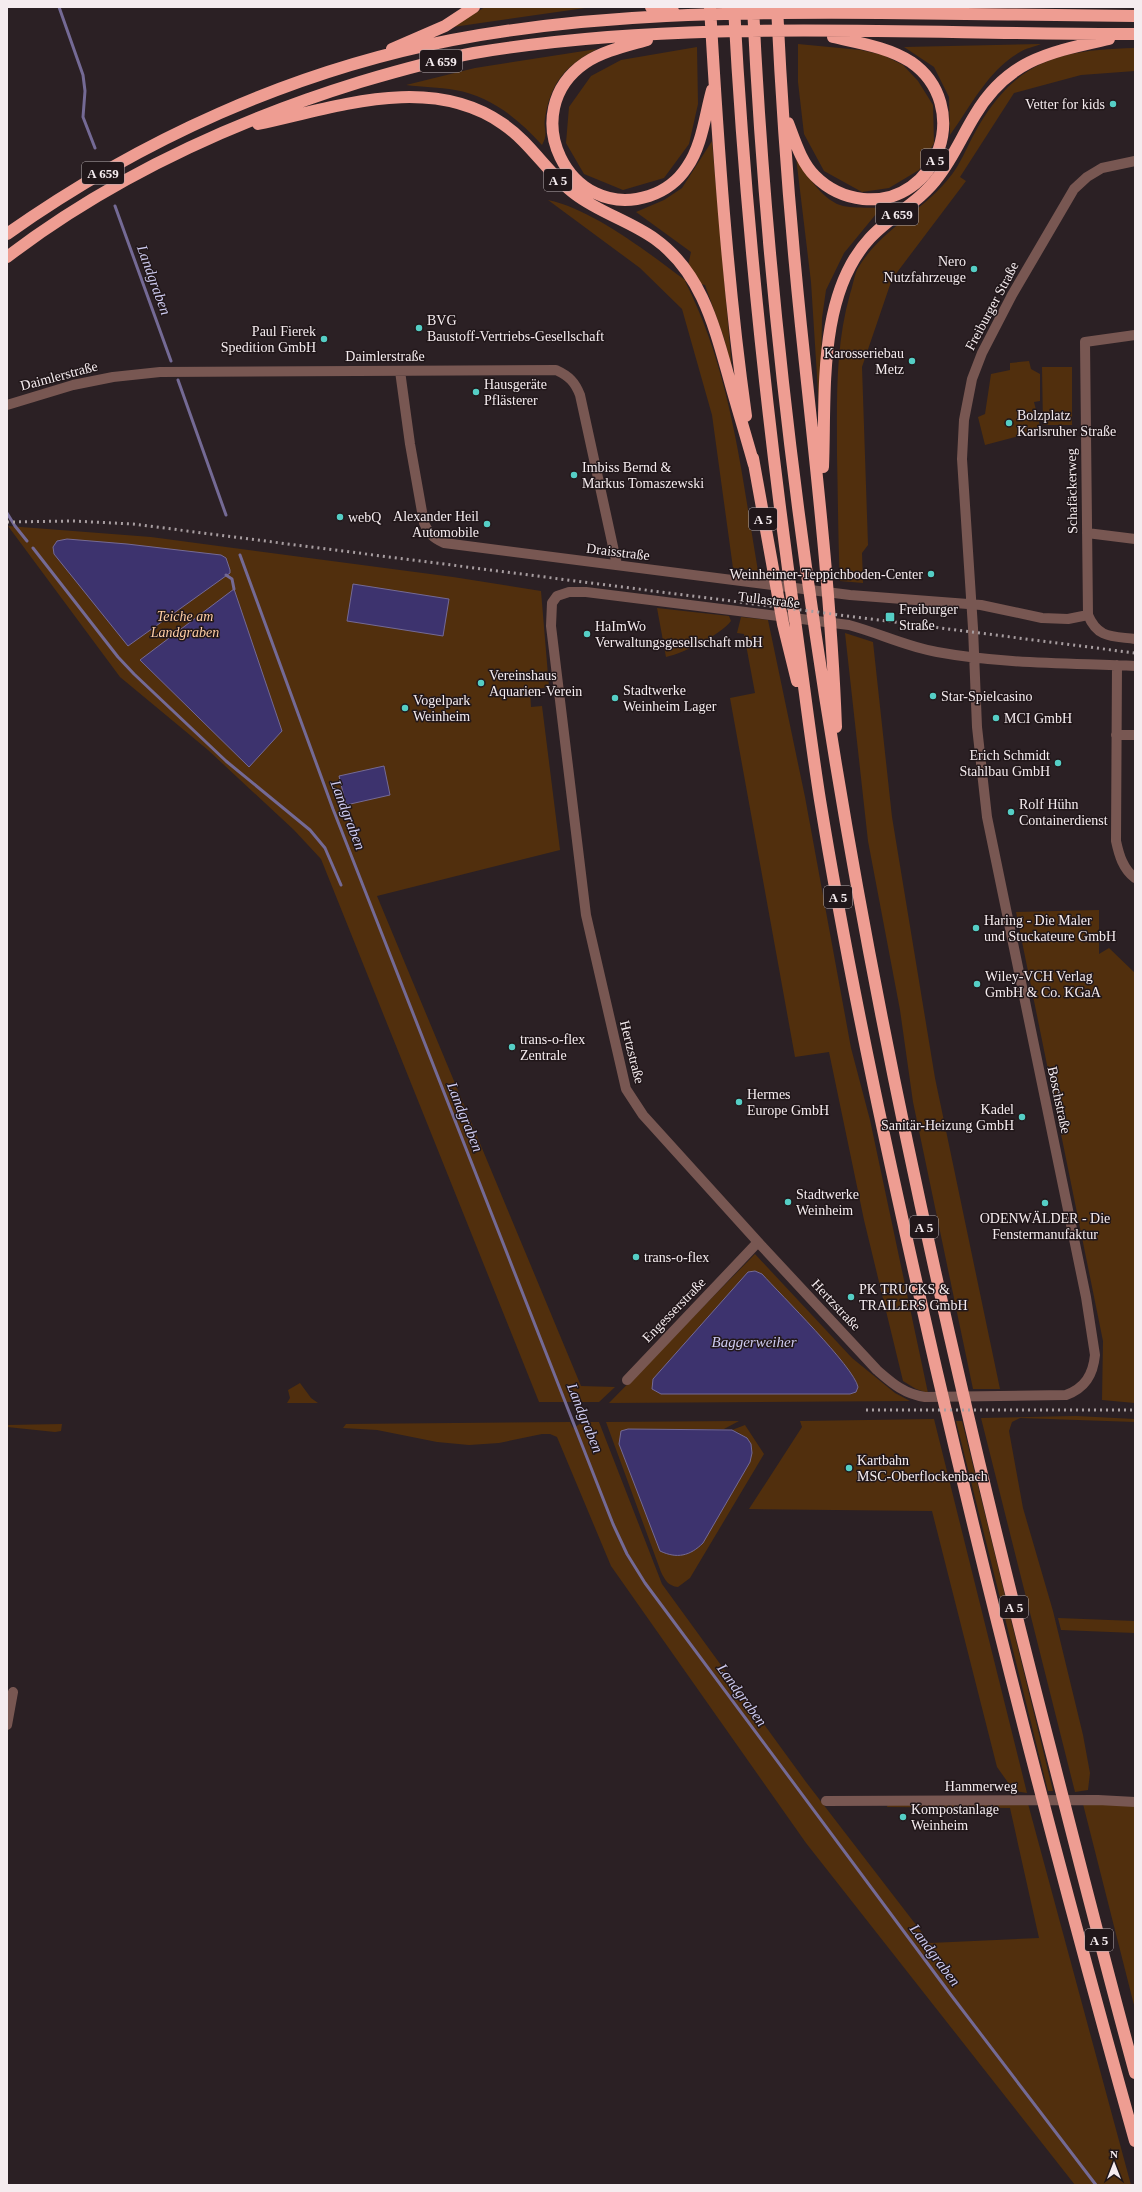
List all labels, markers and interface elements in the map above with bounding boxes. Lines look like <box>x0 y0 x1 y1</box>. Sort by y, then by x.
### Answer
road number: A 659 <box>420 50 462 72</box>
place label: Vetter for kids <box>1025 97 1105 112</box>
marker: Vetter for kids <box>1108 99 1118 109</box>
road number: A 5 <box>921 149 949 171</box>
road number: A 659 <box>82 162 124 184</box>
road number: A 5 <box>544 169 572 191</box>
road number: A 659 <box>876 203 918 225</box>
water label: Landgraben <box>134 242 174 317</box>
place label: Nero Nutzfahrzeuge <box>884 254 966 285</box>
street label: Freiburger Straße <box>962 259 1022 353</box>
marker: Nero Nutzfahrzeuge <box>969 264 979 274</box>
place label: BVG Baustoff-Vertriebs-Gesellschaft <box>427 313 604 344</box>
marker: BVG Baustoff-Vertriebs-Gesellschaft <box>414 323 424 333</box>
place label: Paul Fierek Spedition GmbH <box>221 324 316 355</box>
marker: Paul Fierek Spedition GmbH <box>319 334 329 344</box>
place label: Karosseriebau Metz <box>824 346 904 377</box>
street label: Daimlerstraße <box>345 349 425 364</box>
marker: Karosseriebau Metz <box>907 356 917 366</box>
street label: Daimlerstraße <box>19 358 99 394</box>
place label: Hausgeräte Pflästerer <box>484 377 547 408</box>
marker: Hausgeräte Pflästerer <box>471 387 481 397</box>
place label: Bolzplatz Karlsruher Straße <box>1017 408 1116 439</box>
marker: Bolzplatz Karlsruher Straße <box>1004 418 1014 428</box>
street label: Schafäckerweg <box>1064 448 1080 534</box>
place label: Imbiss Bernd & Markus Tomaszewski <box>582 460 704 491</box>
marker: Imbiss Bernd & Markus Tomaszewski <box>569 470 579 480</box>
road number: A 5 <box>749 508 777 530</box>
place label: Alexander Heil Automobile <box>393 509 479 540</box>
place label: webQ <box>348 510 381 525</box>
marker: webQ <box>335 512 345 522</box>
marker: Alexander Heil Automobile <box>482 519 492 529</box>
street label: Draisstraße <box>585 541 651 563</box>
place label: Weinheimer-Teppichboden-Center <box>729 567 923 582</box>
marker: Weinheimer-Teppichboden-Center <box>926 569 936 579</box>
street label: Tullastraße <box>737 589 801 611</box>
place label: Freiburger Straße <box>899 602 958 633</box>
park label: Teiche am Landgraben <box>150 609 219 640</box>
marker: Freiburger Straße <box>884 611 896 623</box>
place label: HaImWo Verwaltungsgesellschaft mbH <box>595 619 763 650</box>
marker: HaImWo Verwaltungsgesellschaft mbH <box>582 629 592 639</box>
place label: Vereinshaus Aquarien-Verein <box>489 668 582 699</box>
marker: Vereinshaus Aquarien-Verein <box>476 678 486 688</box>
place label: Stadtwerke Weinheim Lager <box>623 683 717 714</box>
place label: Star-Spielcasino <box>941 689 1032 704</box>
marker: Star-Spielcasino <box>928 691 938 701</box>
place label: Vogelpark Weinheim <box>413 693 470 724</box>
marker: Stadtwerke Weinheim Lager <box>610 693 620 703</box>
marker: Vogelpark Weinheim <box>400 703 410 713</box>
place label: MCI GmbH <box>1004 711 1072 726</box>
marker: MCI GmbH <box>991 713 1001 723</box>
place label: Erich Schmidt Stahlbau GmbH <box>959 748 1050 779</box>
marker: Erich Schmidt Stahlbau GmbH <box>1053 758 1063 768</box>
water label: Landgraben <box>327 777 369 852</box>
place label: Rolf Hühn Containerdienst <box>1019 797 1108 828</box>
marker: Rolf Hühn Containerdienst <box>1006 807 1016 817</box>
road number: A 5 <box>824 886 852 908</box>
place label: Haring - Die Maler und Stuckateure GmbH <box>984 913 1116 944</box>
marker: Haring - Die Maler und Stuckateure GmbH <box>971 923 981 933</box>
place label: Wiley-VCH Verlag GmbH & Co. KGaA <box>985 969 1102 1000</box>
marker: Wiley-VCH Verlag GmbH & Co. KGaA <box>972 979 982 989</box>
street label: Hertzstraße <box>617 1019 647 1085</box>
place label: trans-o-flex Zentrale <box>520 1032 585 1063</box>
marker: trans-o-flex Zentrale <box>507 1042 517 1052</box>
street label: Boschstraße <box>1045 1065 1073 1135</box>
water label: Landgraben <box>443 1079 486 1154</box>
place label: Hermes Europe GmbH <box>747 1087 829 1118</box>
marker: Hermes Europe GmbH <box>734 1097 744 1107</box>
place label: Kadel Sanitär-Heizung GmbH <box>881 1102 1014 1133</box>
marker: Kadel Sanitär-Heizung GmbH <box>1017 1112 1027 1122</box>
place label: Stadtwerke Weinheim <box>796 1187 859 1218</box>
marker: Stadtwerke Weinheim <box>783 1197 793 1207</box>
marker: ODENWÄLDER - Die Fenstermanufaktur <box>1040 1198 1050 1208</box>
place label: ODENWÄLDER - Die Fenstermanufaktur <box>980 1210 1110 1242</box>
road number: A 5 <box>910 1216 938 1238</box>
place label: trans-o-flex <box>644 1250 709 1265</box>
marker: trans-o-flex <box>631 1252 641 1262</box>
street label: Engesserstraße <box>639 1275 709 1345</box>
street label: Hertzstraße <box>809 1276 863 1334</box>
place label: PK TRUCKS & TRAILERS GmbH <box>859 1282 968 1313</box>
marker: PK TRUCKS & TRAILERS GmbH <box>846 1292 856 1302</box>
water label: Baggerweiher <box>712 1334 797 1350</box>
water label: Landgraben <box>563 1380 606 1455</box>
place label: Kartbahn MSC-Oberflockenbach <box>857 1453 988 1484</box>
marker: Kartbahn MSC-Oberflockenbach <box>844 1463 854 1473</box>
road number: A 5 <box>1000 1596 1028 1618</box>
water label: Landgraben <box>713 1660 770 1729</box>
street label: Hammerweg <box>945 1779 1017 1794</box>
place label: Kompostanlage Weinheim <box>911 1802 999 1833</box>
marker: Kompostanlage Weinheim <box>898 1812 908 1822</box>
water label: Landgraben <box>906 1920 963 1989</box>
road number: A 5 <box>1085 1929 1113 1951</box>
north arrow <box>1094 2144 1134 2184</box>
text: N <box>1110 2148 1118 2160</box>

